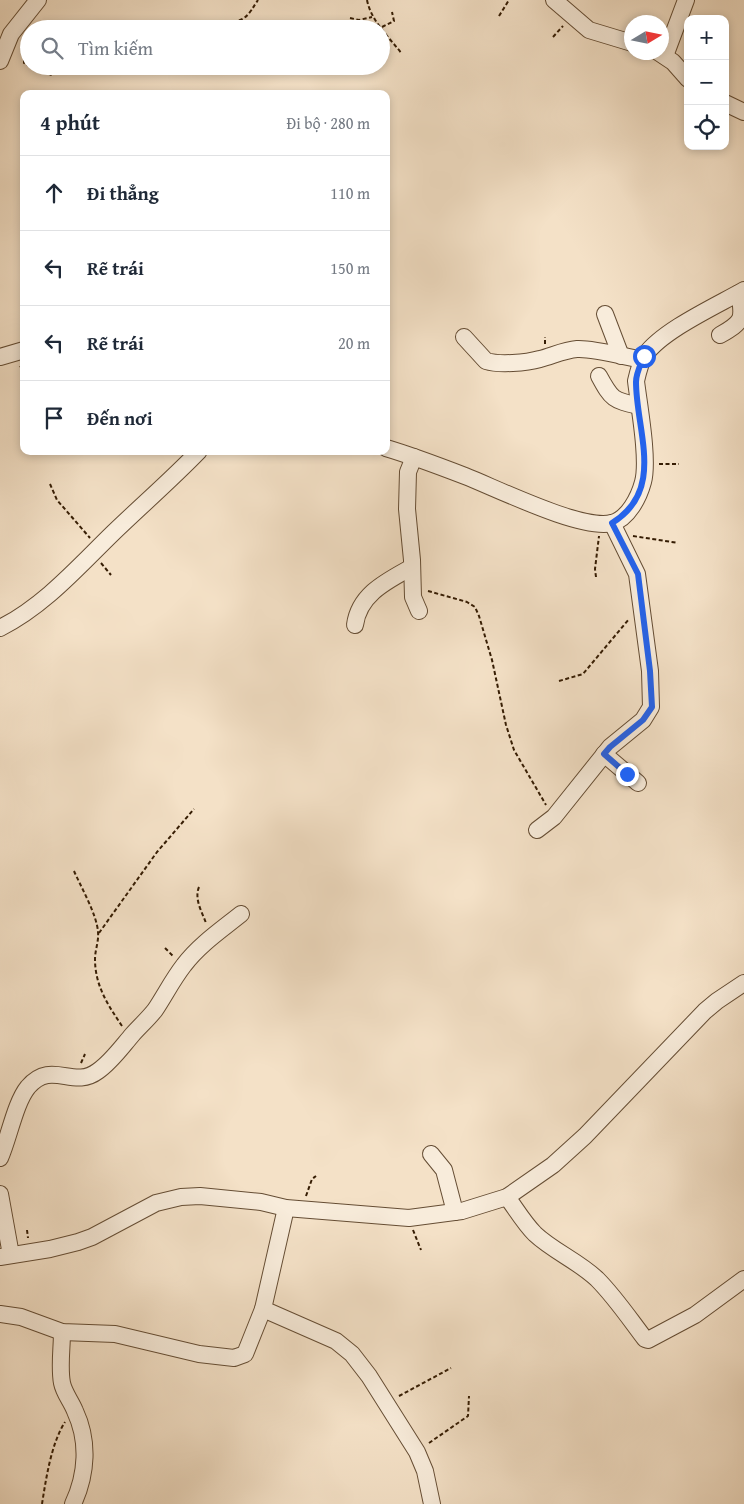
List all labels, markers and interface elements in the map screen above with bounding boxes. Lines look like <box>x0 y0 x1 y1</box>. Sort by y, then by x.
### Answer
north arrow <box>624 15 669 60</box>
map controls <box>684 15 729 150</box>
button: + <box>684 15 729 60</box>
search box <box>20 20 390 75</box>
icon: search <box>38 34 66 62</box>
text: Tìm kiếm <box>78 34 153 62</box>
button: − <box>684 60 729 105</box>
button: locate <box>684 105 729 150</box>
text: 4 phút <box>40 107 100 138</box>
text: Đi bộ · 280 m <box>286 111 370 135</box>
icon: ahead <box>40 179 68 207</box>
text: Đi thẳng <box>87 179 159 207</box>
text: 110 m <box>330 181 370 205</box>
icon: left <box>40 254 68 282</box>
text: Rẽ trái <box>87 254 144 282</box>
text: 150 m <box>330 256 370 280</box>
icon: left <box>40 329 68 357</box>
text: Rẽ trái <box>87 329 144 357</box>
text: 20 m <box>338 331 370 355</box>
route start <box>633 345 656 368</box>
icon: arrive <box>40 404 68 432</box>
text: Đến nơi <box>87 404 153 432</box>
route end <box>616 763 639 786</box>

